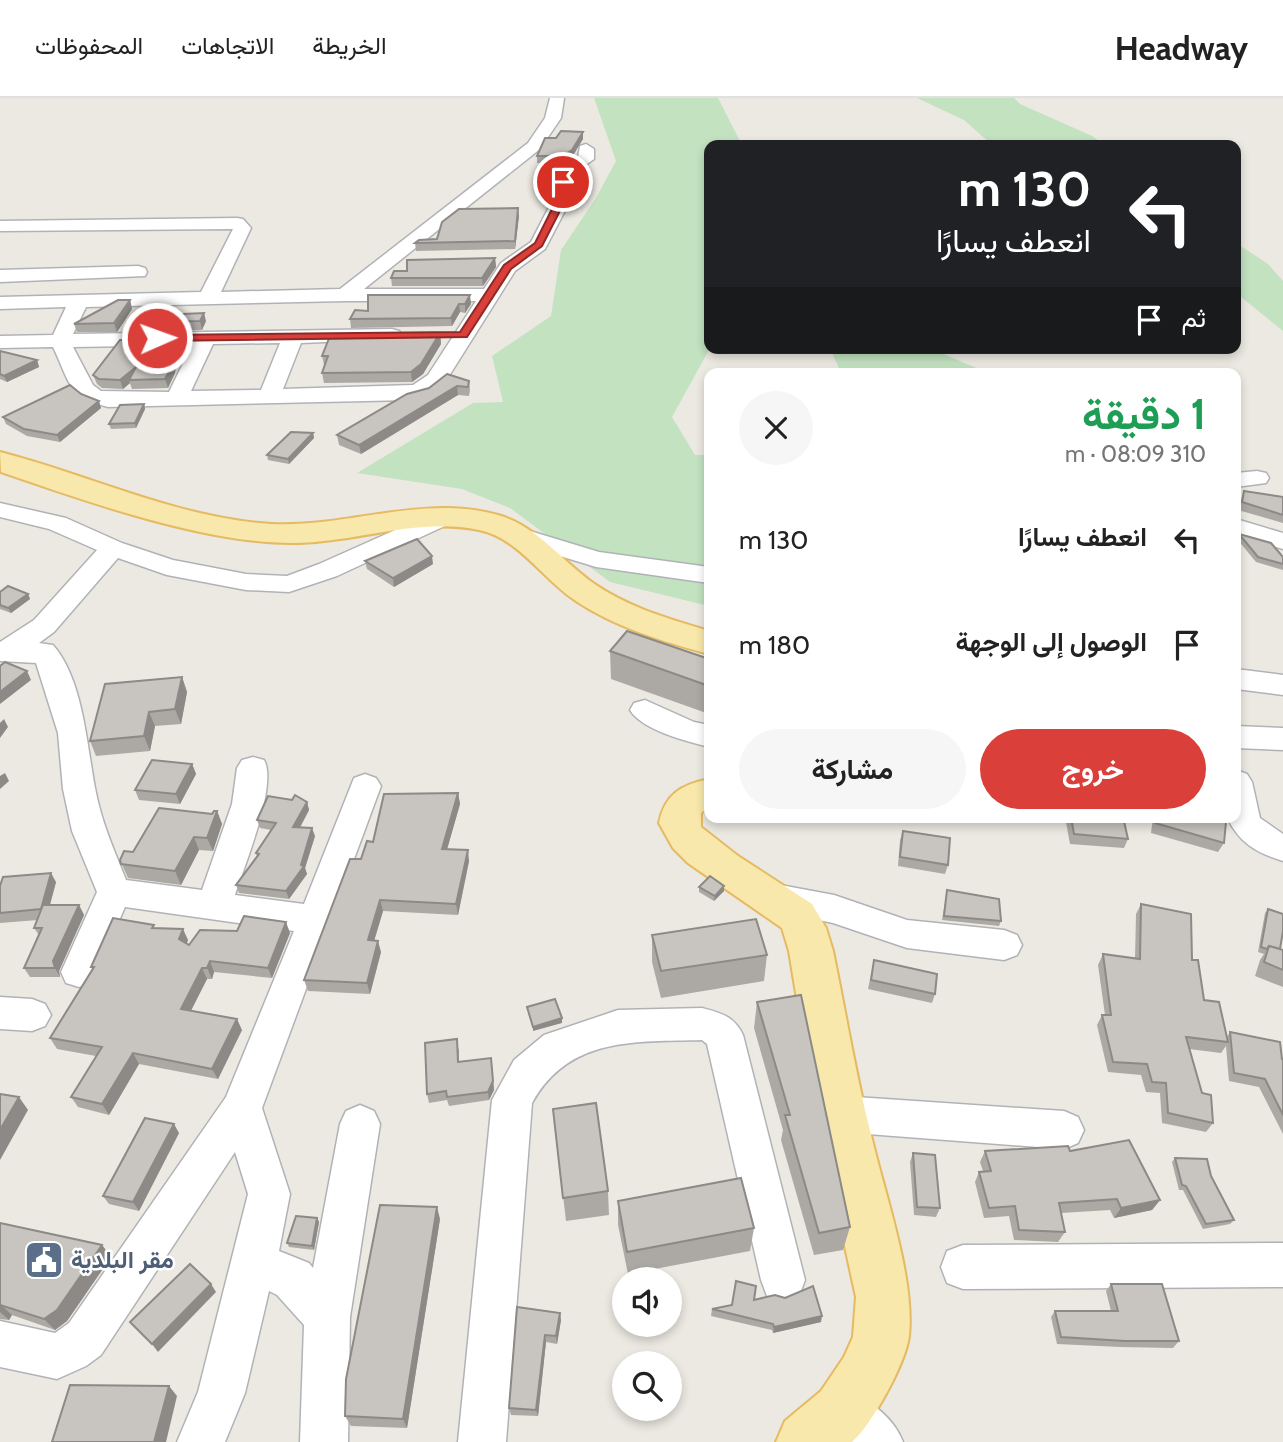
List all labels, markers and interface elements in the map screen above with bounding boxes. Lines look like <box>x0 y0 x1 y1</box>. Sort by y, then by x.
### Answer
text: Headway <box>1115 28 1248 68</box>
text: المحفوظات <box>35 31 143 60</box>
text: الاتجاهات <box>181 31 274 60</box>
text: الخريطة <box>312 31 387 60</box>
pin <box>533 152 593 212</box>
text: 130 m <box>958 159 1091 218</box>
icon: arrive <box>544 163 582 201</box>
icon: left <box>1115 168 1206 259</box>
text: انعطف يسارًا <box>936 221 1091 260</box>
position arrow <box>120 301 194 375</box>
icon: arrive <box>1130 301 1168 339</box>
text: ثم <box>1182 302 1206 334</box>
text: 1 دقيقة <box>1082 388 1206 440</box>
button: close <box>739 391 813 465</box>
text: 310 m · 08:09 <box>1065 440 1206 468</box>
text: انعطف يسارًا <box>1018 521 1147 553</box>
icon: left <box>1168 521 1206 559</box>
text: 130 m <box>739 524 808 556</box>
text: الوصول إلى الوجهة <box>956 626 1147 658</box>
icon: arrive <box>1168 626 1206 664</box>
text: 180 m <box>739 629 810 661</box>
button: مشاركة <box>739 729 966 809</box>
button: خروج <box>980 729 1206 809</box>
public building icon: مقر البلدية <box>23 1239 65 1281</box>
place label: مقر البلدية <box>71 1245 174 1275</box>
map controls <box>612 1267 682 1421</box>
button: sound <box>612 1267 682 1337</box>
button: search <box>612 1351 682 1421</box>

